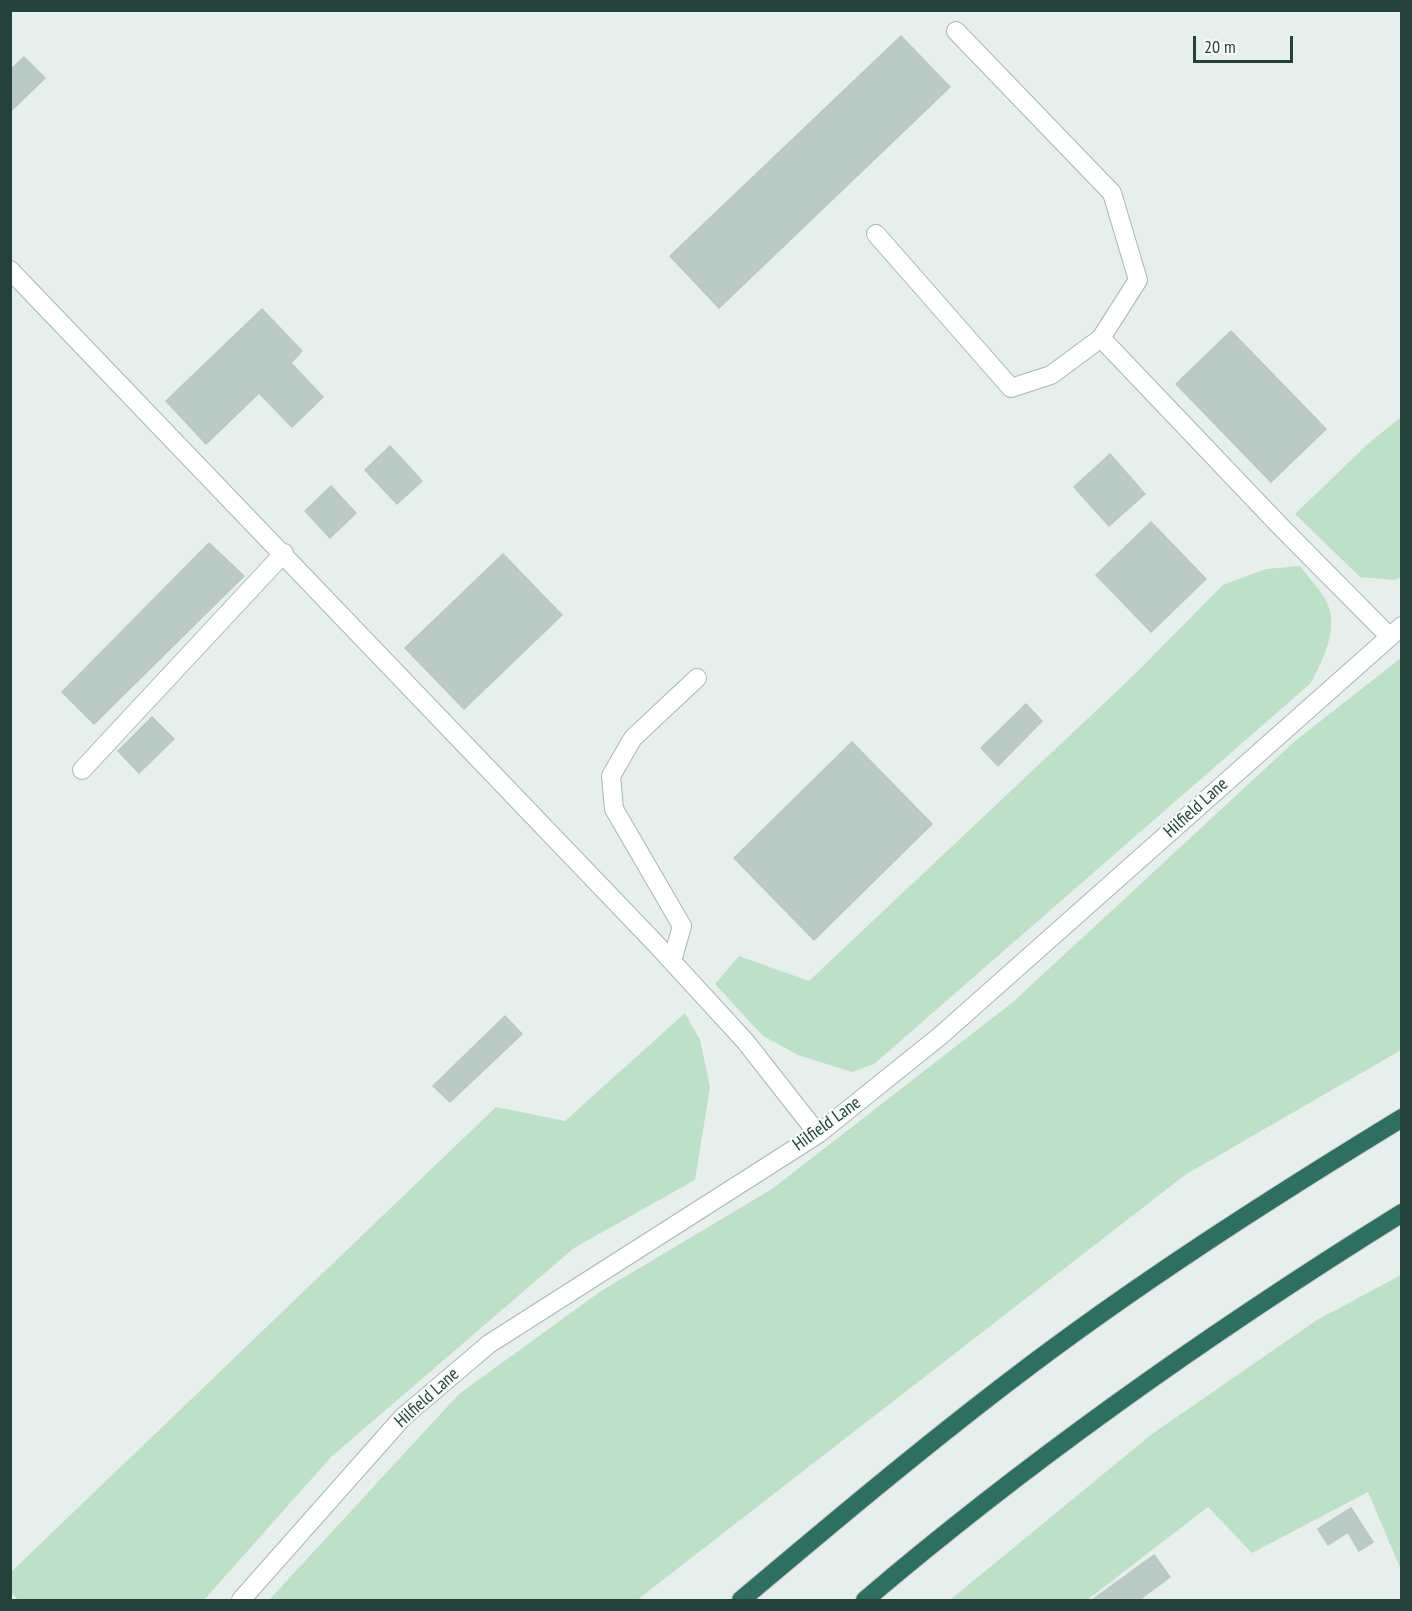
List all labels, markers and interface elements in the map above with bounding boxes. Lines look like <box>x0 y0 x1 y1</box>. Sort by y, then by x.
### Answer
scale bar <box>1196 24 1296 62</box>
text: 20 m <box>1204 35 1236 58</box>
street label: Hilfield Lane <box>1160 774 1232 842</box>
street label: Hilfield Lane <box>789 1092 865 1156</box>
street label: Hilfield Lane <box>391 1364 463 1432</box>

